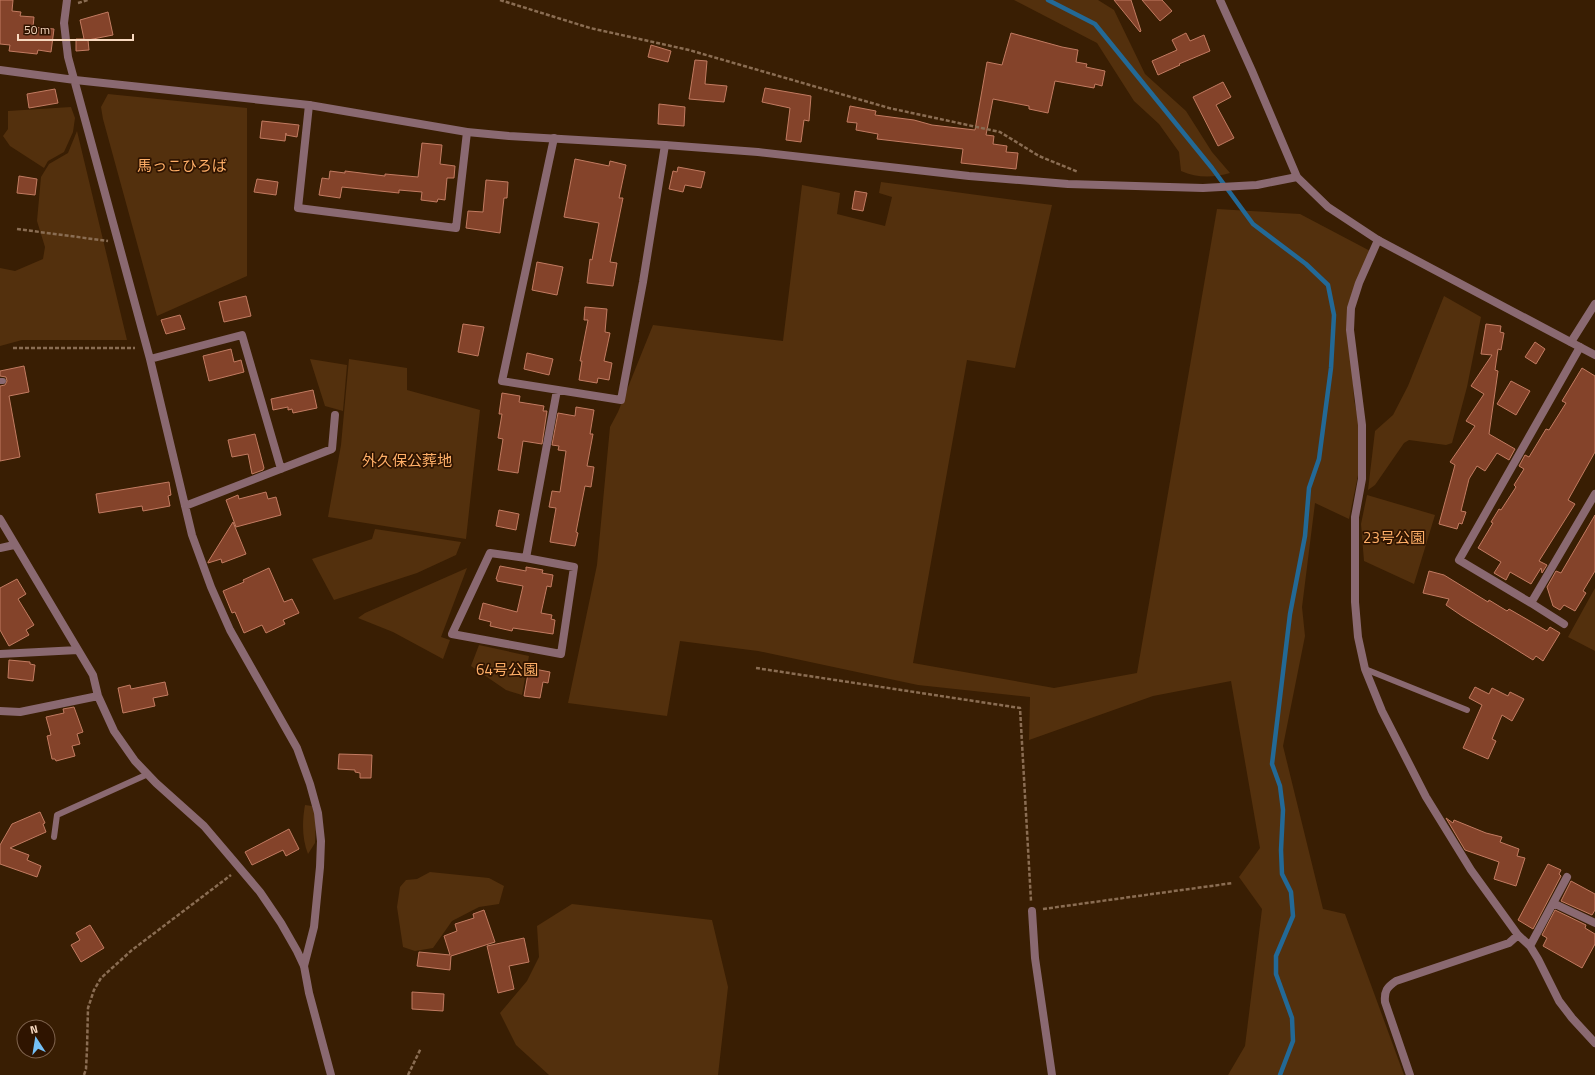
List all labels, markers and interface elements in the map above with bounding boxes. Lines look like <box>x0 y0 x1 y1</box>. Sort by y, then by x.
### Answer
scale bar <box>18 16 133 42</box>
text: 50 m <box>24 20 50 39</box>
park label: 馬っこひろば <box>137 154 227 177</box>
park label: 外久保公葬地 <box>362 449 452 472</box>
park label: 23号公園 <box>1363 526 1425 549</box>
park label: 64号公園 <box>476 658 538 681</box>
north arrow <box>16 1019 56 1059</box>
text: N <box>29 1021 39 1038</box>

